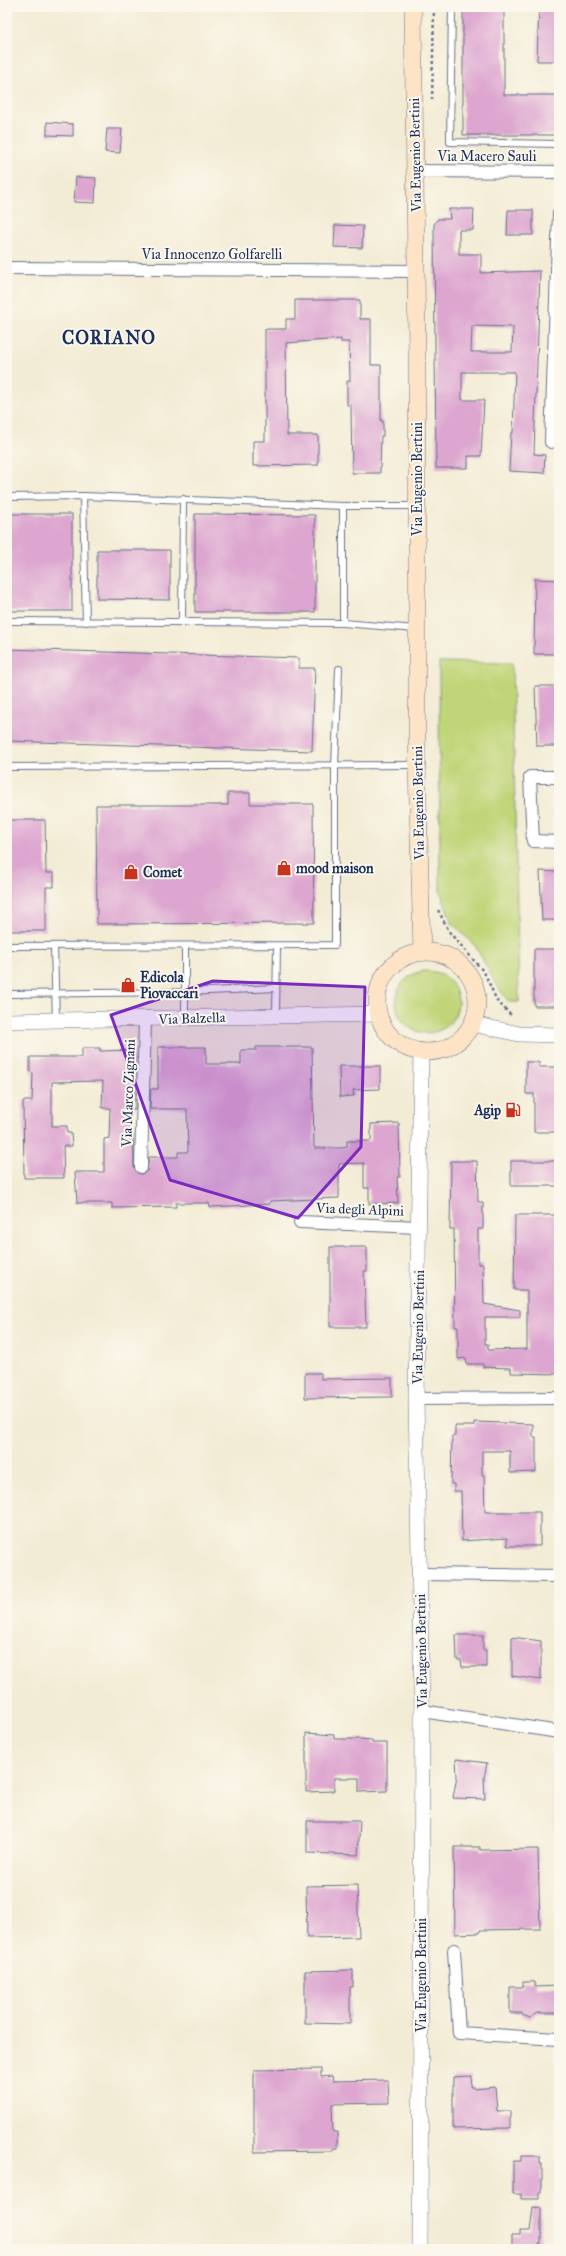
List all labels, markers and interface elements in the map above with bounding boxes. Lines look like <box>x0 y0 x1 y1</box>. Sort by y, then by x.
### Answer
street label: Via Eugenio Bertini <box>406 97 425 213</box>
street label: Via Macero Sauli <box>437 148 537 165</box>
street label: Via Innocenzo Golfarelli <box>141 246 283 263</box>
district label: CORIANO <box>62 327 156 349</box>
street label: Via Eugenio Bertini <box>409 422 426 537</box>
street label: Via Eugenio Bertini <box>409 745 428 861</box>
shop icon: mood maison <box>275 859 293 877</box>
place label: mood maison <box>295 860 374 877</box>
shop icon: Comet <box>122 863 140 881</box>
place label: Comet <box>143 864 182 881</box>
place label: Edicola Piovaccari <box>140 969 198 1002</box>
shop icon: Edicola Piovaccari <box>119 976 137 994</box>
street label: Via Balzella <box>157 1009 226 1028</box>
street label: Via Marco Zignani <box>118 1039 139 1148</box>
fuel station icon: Agip <box>504 1101 522 1119</box>
place label: Agip <box>473 1102 501 1120</box>
street label: Via degli Alpini <box>315 1199 404 1220</box>
street label: Via Eugenio Bertini <box>409 1270 428 1385</box>
street label: Via Eugenio Bertini <box>412 1593 431 1709</box>
street label: Via Eugenio Bertini <box>413 1918 430 2033</box>

